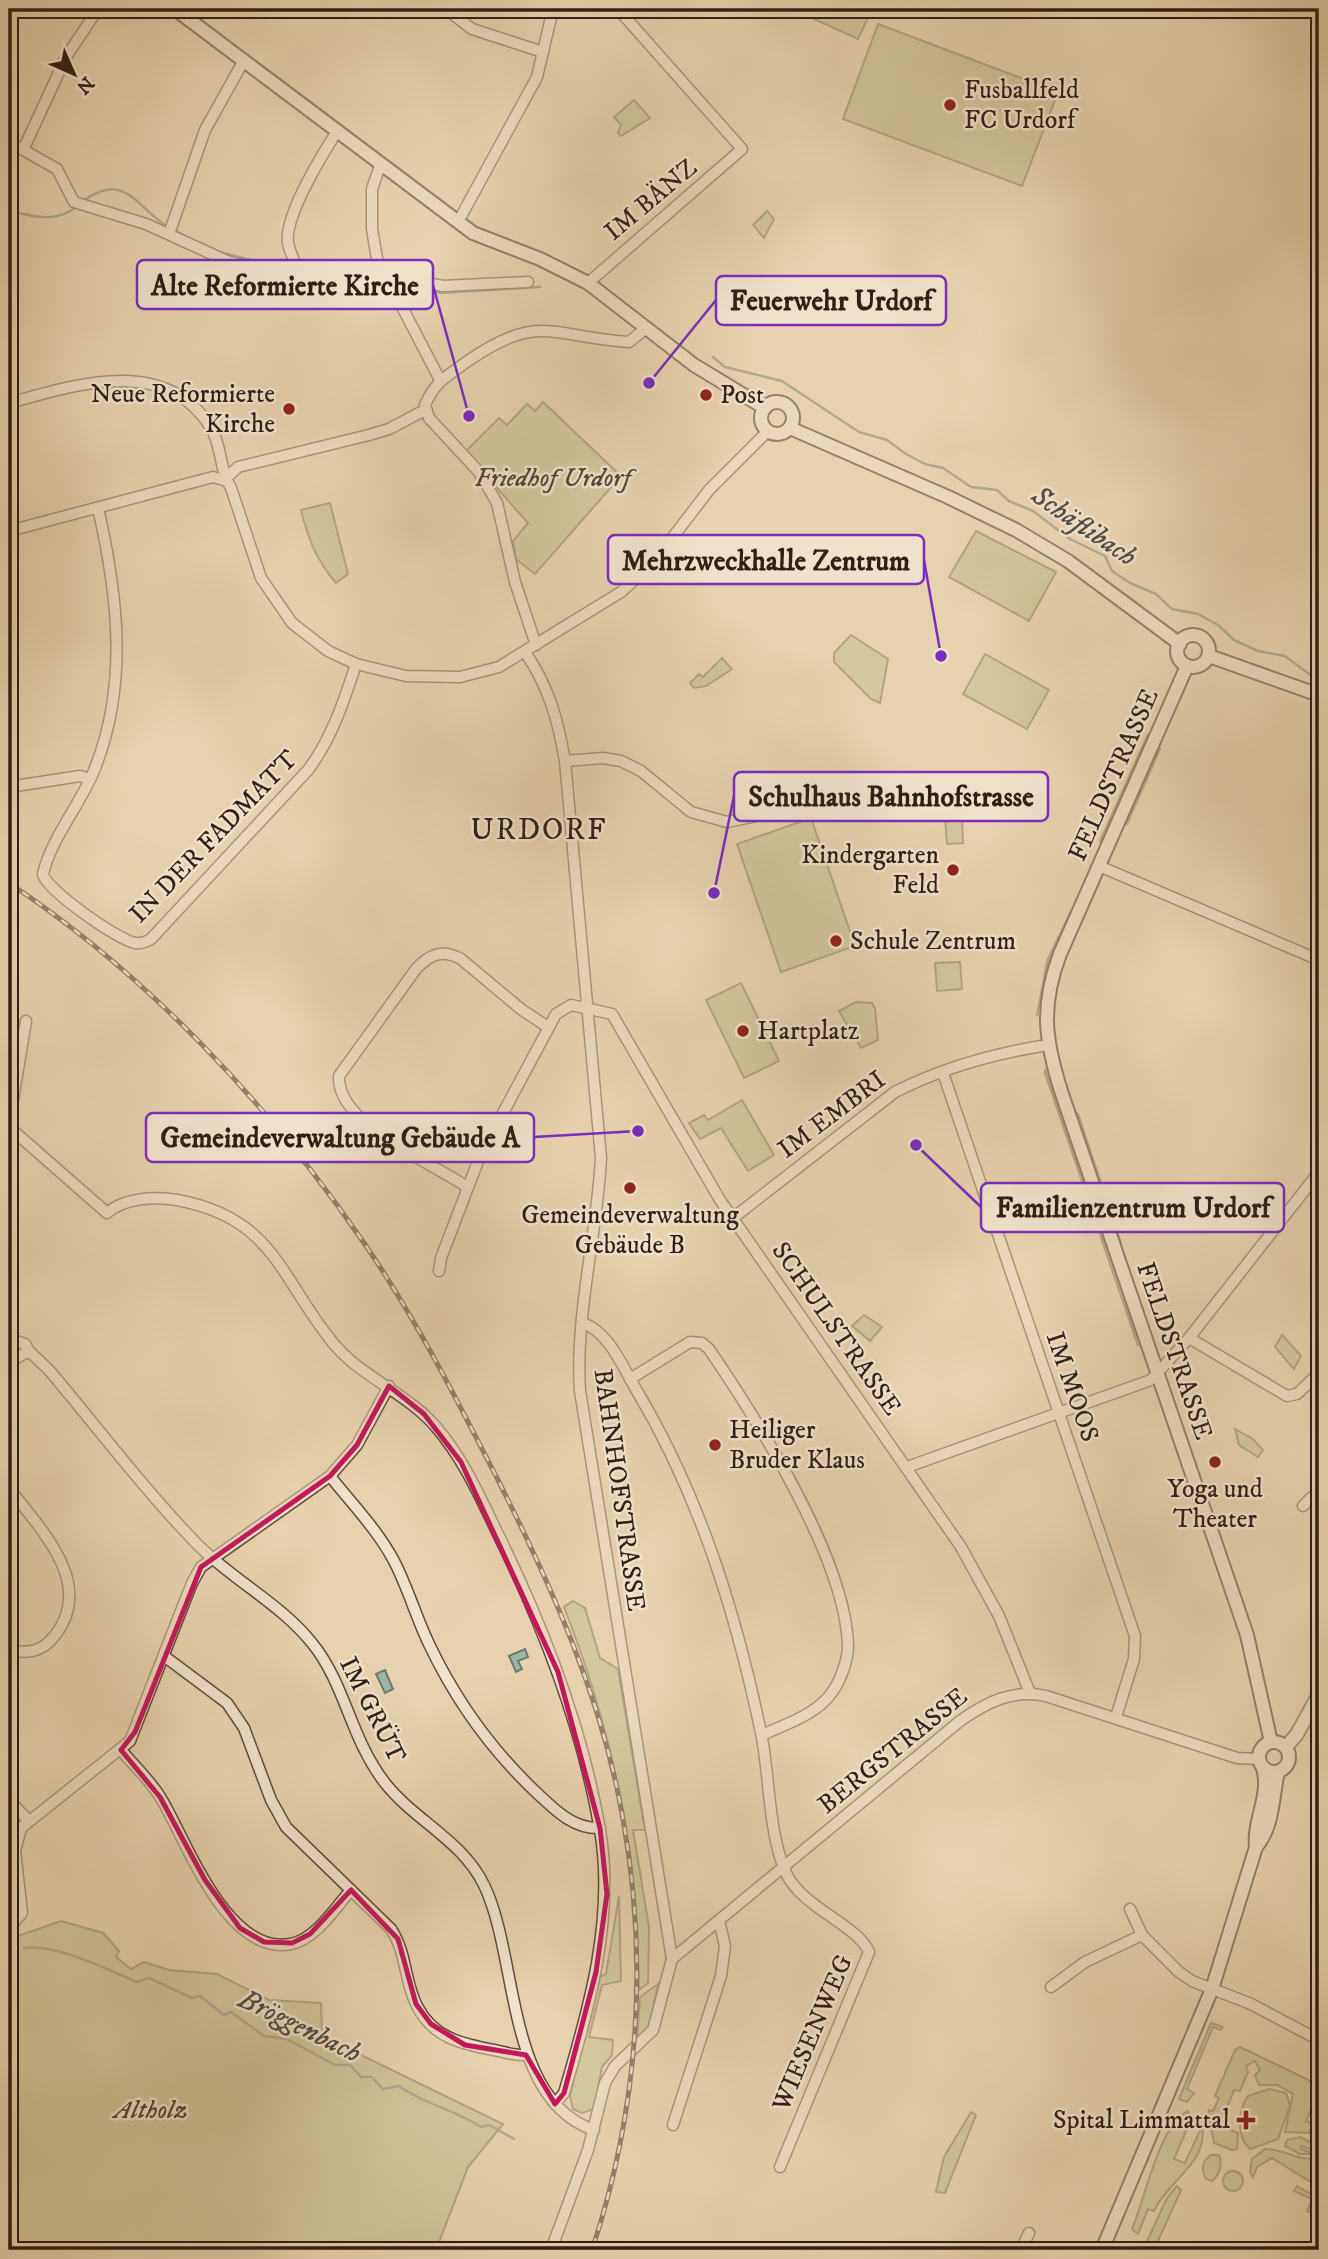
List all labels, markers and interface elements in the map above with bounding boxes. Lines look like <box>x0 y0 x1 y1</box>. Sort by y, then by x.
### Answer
north arrow <box>38 38 108 108</box>
text: N <box>71 71 99 99</box>
place label: Fusballfeld FC Urdorf <box>964 74 1079 137</box>
marker: Fusballfeld FC Urdorf <box>942 97 958 113</box>
street label: IM BÄNZ <box>598 152 704 248</box>
callout: Alte Reformierte Kirche <box>137 260 433 309</box>
text: Alte Reformierte Kirche <box>150 269 419 304</box>
callout: Feuerwehr Urdorf <box>716 276 946 325</box>
text: Feuerwehr Urdorf <box>730 284 937 319</box>
place label: Neue Reformierte Kirche <box>90 378 275 441</box>
place label: Post <box>720 379 764 412</box>
marker: Post <box>698 387 714 403</box>
marker: Neue Reformierte Kirche <box>281 401 297 417</box>
park label: Friedhof Urdorf <box>475 462 638 495</box>
water label: Schäflibach <box>1024 477 1143 574</box>
callout: Mehrzweckhalle Zentrum <box>608 535 924 584</box>
text: Mehrzweckhalle Zentrum <box>622 544 910 579</box>
street label: FELDSTRASSE <box>1061 684 1167 866</box>
street label: IN DER FADMATT <box>123 743 305 931</box>
callout: Schulhaus Bahnhofstrasse <box>734 772 1048 821</box>
text: Schulhaus Bahnhofstrasse <box>748 780 1034 815</box>
district label: URDORF <box>471 812 607 849</box>
place label: Kindergarten Feld <box>801 839 939 902</box>
marker: Kindergarten Feld <box>945 862 961 878</box>
place label: Schule Zentrum <box>850 925 1016 958</box>
marker: Schule Zentrum <box>828 933 844 949</box>
place label: Hartplatz <box>757 1015 859 1048</box>
marker: Hartplatz <box>735 1023 751 1039</box>
street label: IM EMBRI <box>772 1064 892 1166</box>
callout: Gemeindeverwaltung Gebäude A <box>146 1113 534 1162</box>
text: Gemeindeverwaltung Gebäude A <box>160 1121 521 1156</box>
marker: Gemeindeverwaltung Gebäude B <box>622 1180 638 1196</box>
callout: Familienzentrum Urdorf <box>981 1183 1284 1232</box>
text: Familienzentrum Urdorf <box>996 1191 1275 1226</box>
place label: Gemeindeverwaltung Gebäude B <box>521 1199 739 1262</box>
street label: SCHULSTRASSE <box>764 1236 908 1422</box>
street label: FELDSTRASSE <box>1128 1258 1220 1444</box>
street label: IM MOOS <box>1038 1328 1106 1446</box>
street label: BAHNHOFSTRASSE <box>586 1367 652 1613</box>
place label: Heiliger Bruder Klaus <box>729 1414 865 1477</box>
marker: Heiliger Bruder Klaus <box>707 1437 723 1453</box>
marker: Yoga und Theater <box>1207 1454 1223 1470</box>
place label: Yoga und Theater <box>1167 1473 1263 1536</box>
street label: IM GRÜT <box>331 1651 413 1769</box>
street label: BERGSTRASSE <box>812 1681 974 1821</box>
street label: WIESENWEG <box>765 1950 861 2117</box>
water label: Bröggenbach <box>232 1981 367 2071</box>
park label: Altholz <box>111 2094 188 2127</box>
place label: Spital Limmattal <box>1053 2104 1230 2137</box>
marker: Spital Limmattal <box>1236 2110 1256 2130</box>

